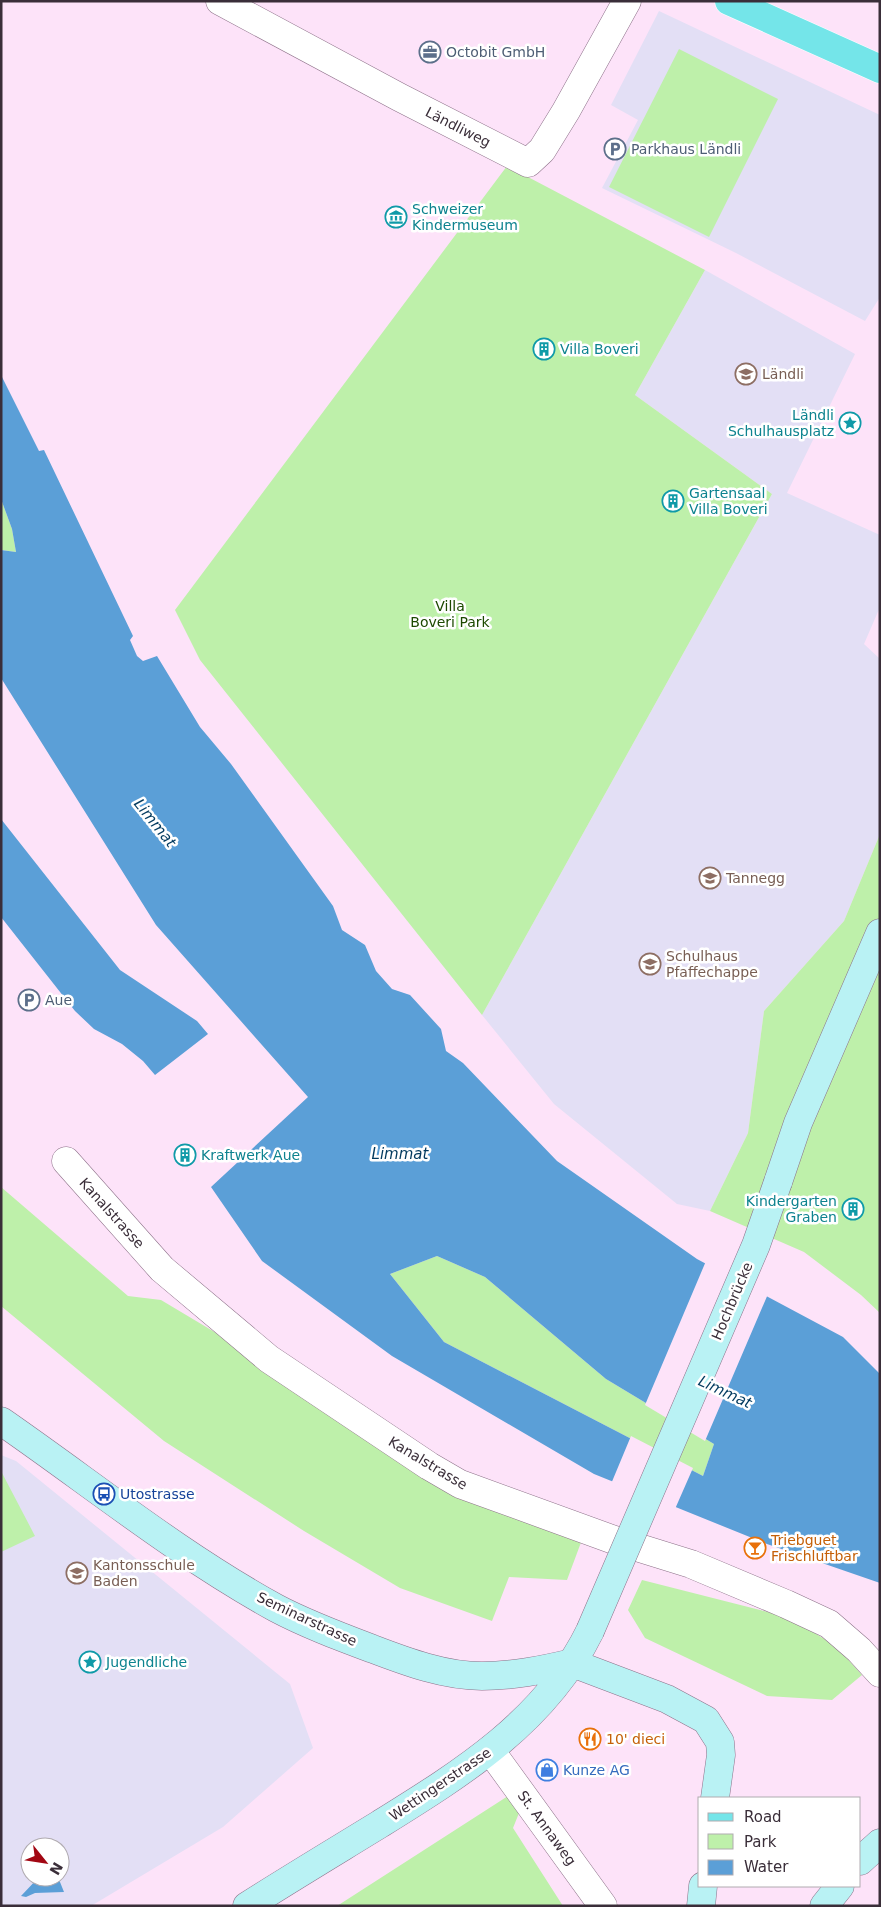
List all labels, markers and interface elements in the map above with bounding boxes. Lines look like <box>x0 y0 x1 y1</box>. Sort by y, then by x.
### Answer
office icon: Octobit GmbH <box>418 40 442 64</box>
place label: Octobit GmbH <box>446 44 545 60</box>
street label: Ländliweg <box>423 104 493 150</box>
parking icon: Parkhaus Ländli <box>603 137 627 161</box>
place label: Parkhaus Ländli <box>631 141 741 157</box>
place label: Schweizer Kindermuseum <box>412 201 518 233</box>
museum icon: Schweizer Kindermuseum <box>384 205 408 229</box>
building icon: Villa Boveri <box>532 337 556 361</box>
place label: Villa Boveri <box>560 341 639 357</box>
school or university icon: Ländli <box>734 362 758 386</box>
place label: Ländli <box>762 366 804 382</box>
place label: Ländli Schulhausplatz <box>728 407 834 439</box>
place icon: Ländli Schulhausplatz <box>838 411 862 435</box>
place label: Gartensaal Villa Boveri <box>689 485 768 517</box>
building icon: Gartensaal Villa Boveri <box>661 489 685 513</box>
park label: Villa Boveri Park <box>410 598 491 630</box>
water label: Limmat <box>130 795 181 852</box>
school or university icon: Tannegg <box>698 866 722 890</box>
place label: Tannegg <box>725 870 785 886</box>
place label: Schulhaus Pfaffechappe <box>666 948 758 980</box>
school or university icon: Schulhaus Pfaffechappe <box>638 952 662 976</box>
parking icon: Aue <box>17 988 41 1012</box>
place label: Aue <box>45 992 72 1008</box>
building icon: Kraftwerk Aue <box>173 1143 197 1167</box>
water label: Limmat <box>372 1145 430 1163</box>
place label: Kraftwerk Aue <box>201 1147 300 1163</box>
street label: Kanalstrasse <box>76 1175 148 1251</box>
place label: Kindergarten Graben <box>746 1193 837 1225</box>
building icon: Kindergarten Graben <box>841 1197 865 1221</box>
street label: Hochbrücke <box>708 1260 756 1342</box>
water label: Limmat <box>695 1372 756 1413</box>
street label: Kanalstrasse <box>386 1433 470 1493</box>
bus stop icon: Utostrasse <box>92 1482 116 1506</box>
place label: Utostrasse <box>120 1486 195 1502</box>
place label: Triebguet Frischluftbar <box>770 1532 858 1564</box>
bar icon: Triebguet Frischluftbar <box>743 1536 767 1560</box>
place label: Kantonsschule Baden <box>93 1557 195 1589</box>
school or university icon: Kantonsschule Baden <box>65 1561 89 1585</box>
street label: Seminarstrasse <box>254 1589 360 1649</box>
place icon: Jugendliche <box>78 1650 102 1674</box>
place label: Jugendliche <box>105 1654 187 1670</box>
restaurant icon: 10' dieci <box>578 1727 602 1751</box>
place label: 10' dieci <box>606 1731 665 1747</box>
street label: Wettingerstrasse <box>386 1744 494 1824</box>
shop icon: Kunze AG <box>535 1758 559 1782</box>
place label: Kunze AG <box>563 1762 630 1778</box>
street label: St. Annaweg <box>515 1788 579 1868</box>
legend <box>698 1797 861 1887</box>
text: Road <box>744 1808 782 1826</box>
text: Park <box>744 1833 777 1851</box>
north arrow <box>20 1837 70 1887</box>
text: Water <box>744 1858 789 1876</box>
text: N <box>46 1859 66 1878</box>

